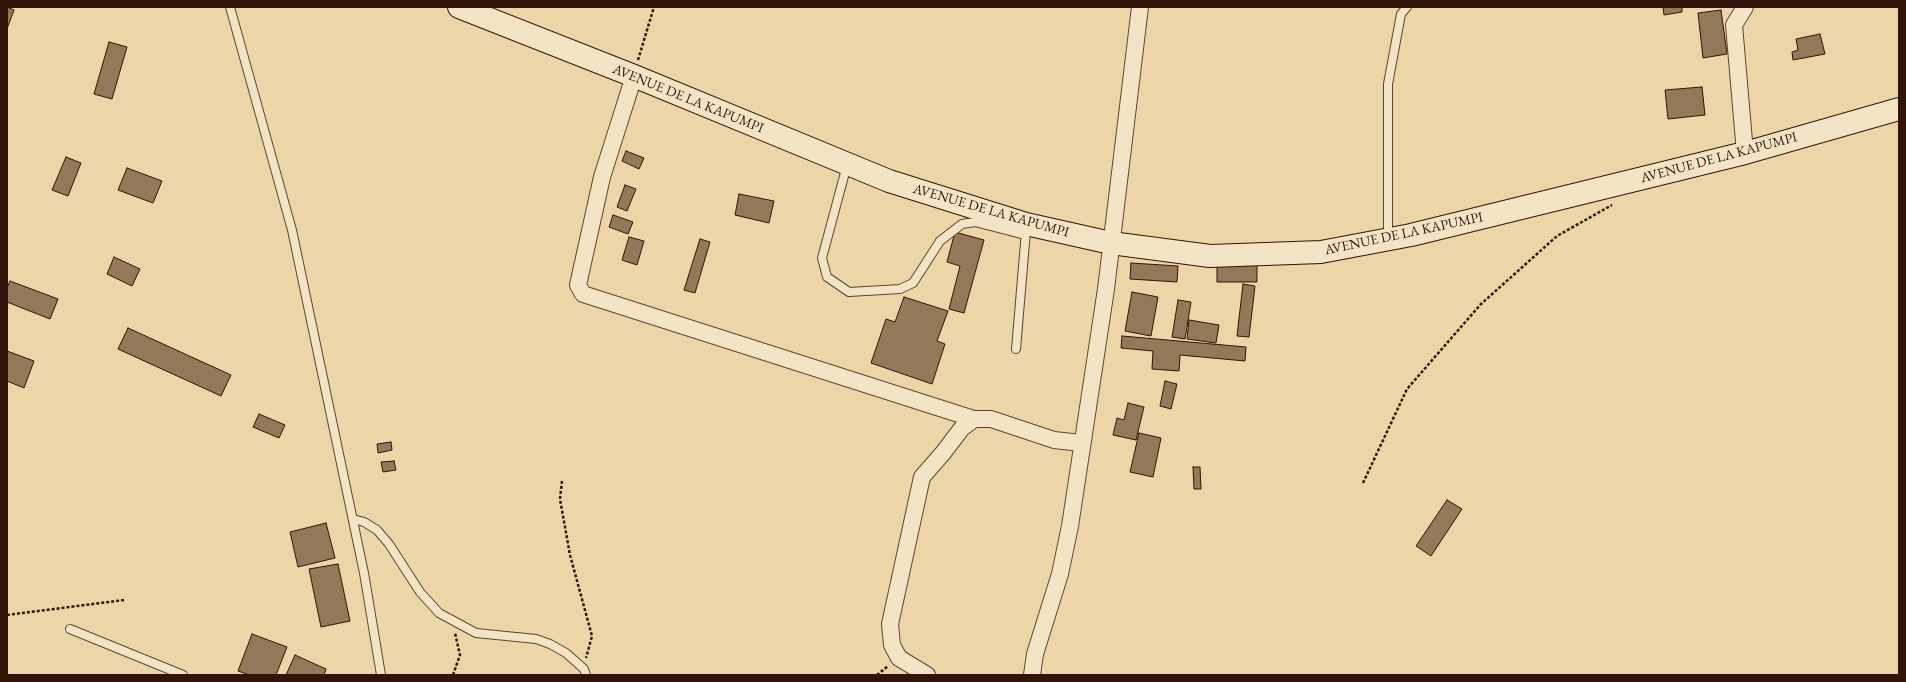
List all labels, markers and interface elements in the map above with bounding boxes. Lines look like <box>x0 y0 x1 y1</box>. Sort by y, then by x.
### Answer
street label: AVENUE DE LA KAPUMPI <box>610 61 766 137</box>
street label: AVENUE DE LA KAPUMPI <box>1639 129 1799 187</box>
street label: AVENUE DE LA KAPUMPI <box>911 181 1071 241</box>
street label: AVENUE DE LA KAPUMPI <box>1323 209 1485 259</box>

